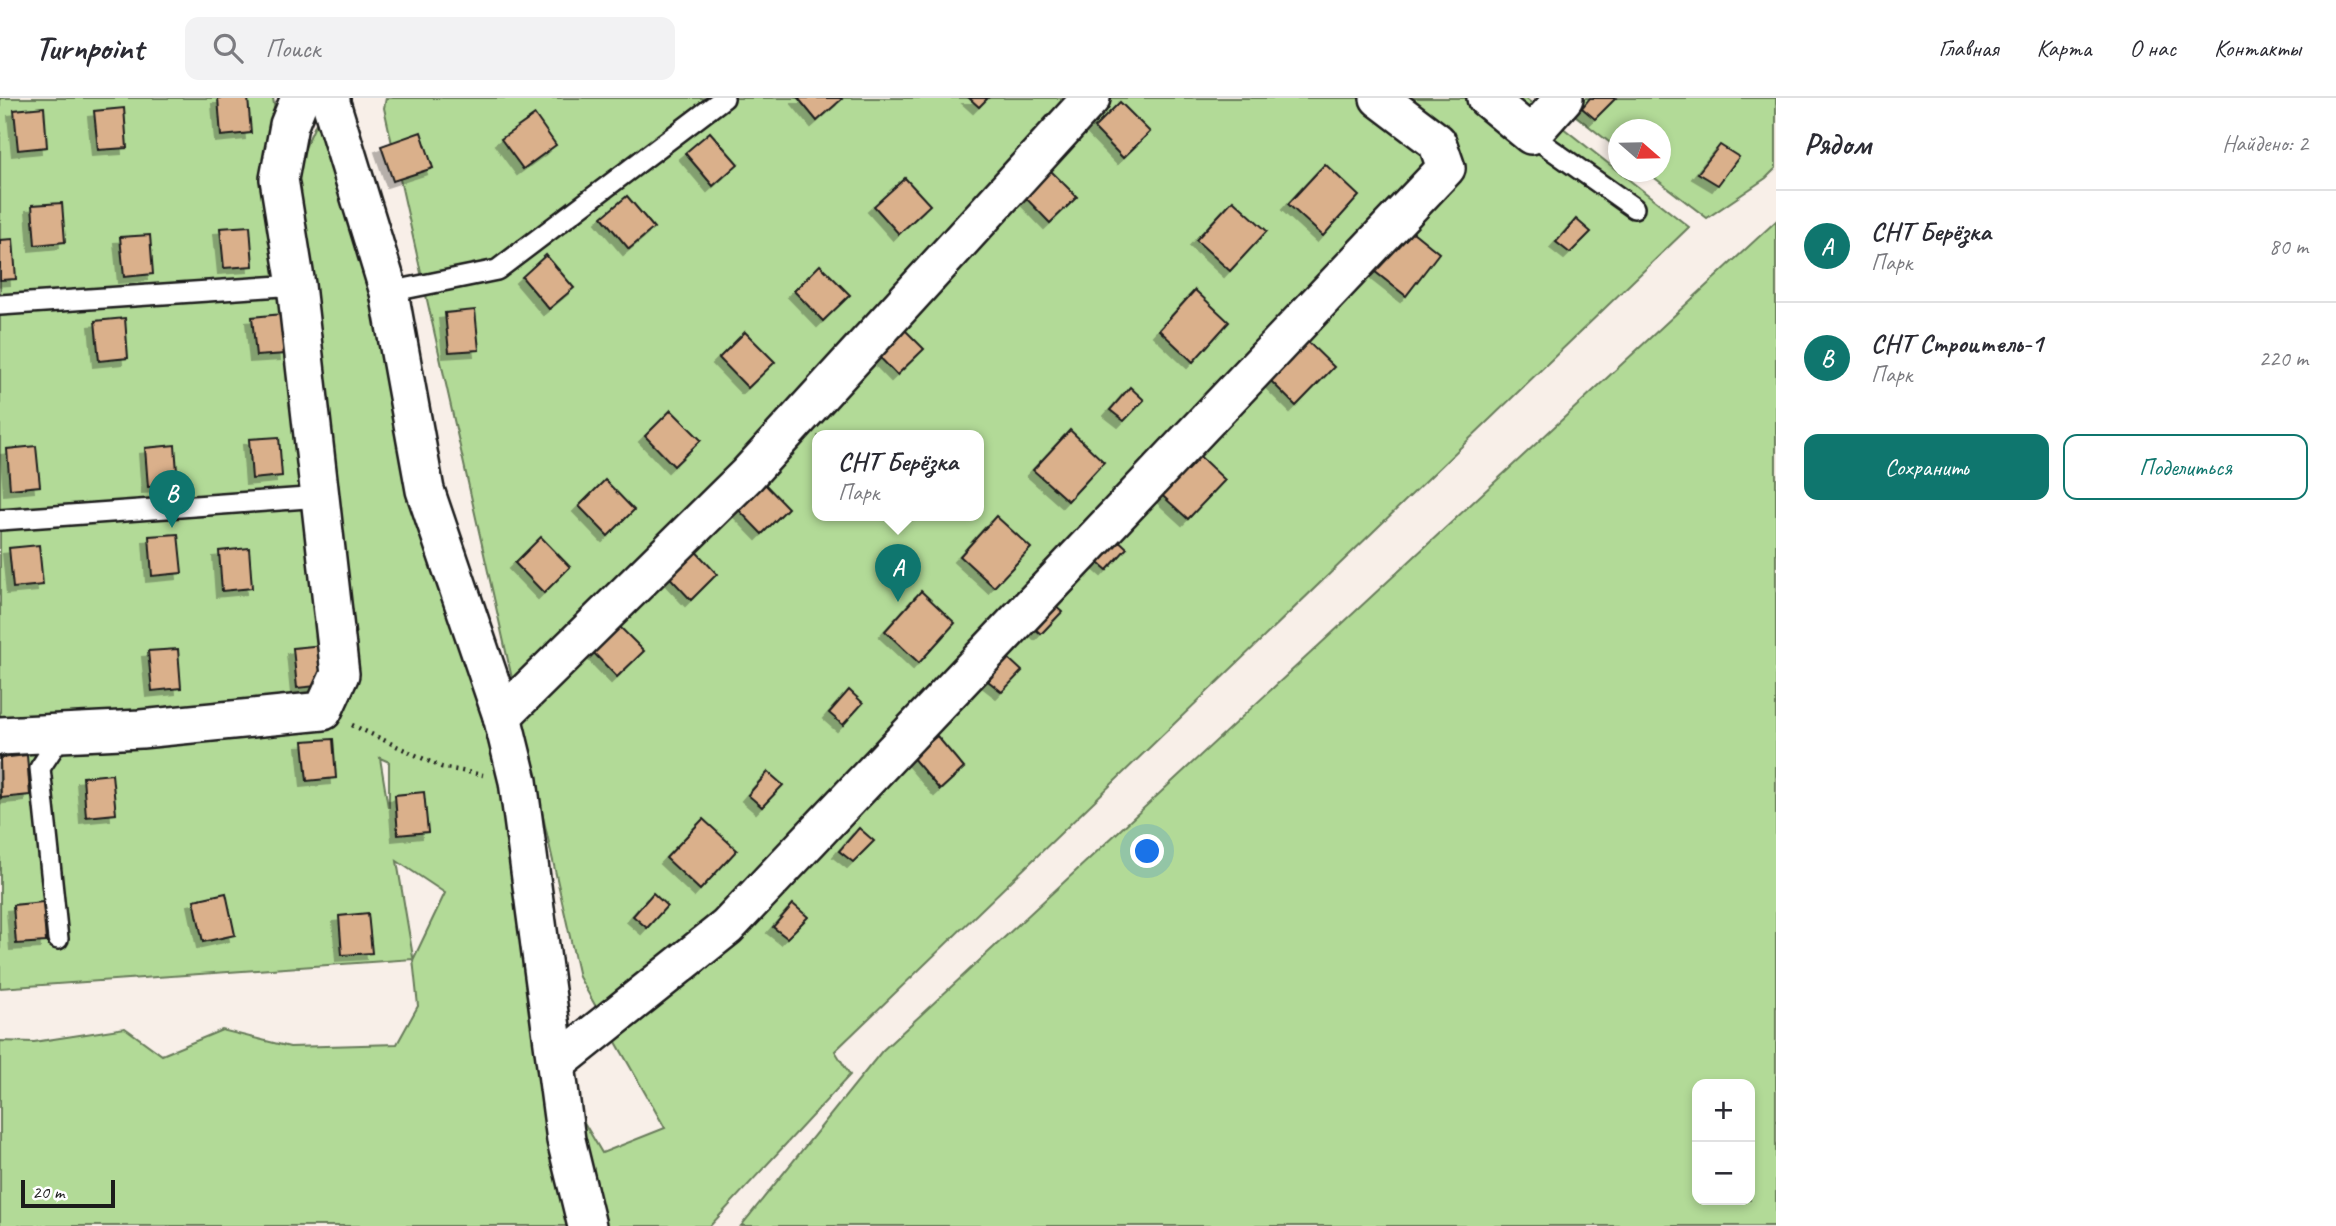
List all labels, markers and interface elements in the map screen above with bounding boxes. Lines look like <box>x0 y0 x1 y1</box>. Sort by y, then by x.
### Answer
search box <box>185 17 675 80</box>
text: Turnpoint <box>35 27 143 69</box>
icon: search <box>209 29 247 67</box>
text: Поиск <box>265 32 320 65</box>
text: Главная <box>1938 33 1999 63</box>
text: Карта <box>2037 33 2091 63</box>
text: О нас <box>2129 33 2176 63</box>
text: Контакты <box>2214 33 2301 63</box>
north arrow <box>1608 119 1671 182</box>
text: Рядом <box>1804 125 1871 163</box>
text: Найдено: 2 <box>2222 129 2308 158</box>
text: СНТ Берёзка <box>1871 215 1991 248</box>
text: A <box>1821 232 1833 261</box>
text: 80 m <box>2269 232 2308 261</box>
text: Парк <box>1871 248 1912 277</box>
text: СНТ Строитель-1 <box>1871 327 2043 360</box>
text: B <box>1821 344 1833 373</box>
text: 220 m <box>2259 344 2308 373</box>
text: Парк <box>1871 360 1912 389</box>
popup <box>812 430 984 521</box>
button: Сохранить <box>1804 434 2049 500</box>
button: Поделиться <box>2063 434 2308 500</box>
text: СНТ Берёзка <box>838 445 958 478</box>
pin: B <box>149 470 195 528</box>
text: Парк <box>838 478 879 507</box>
pin: A <box>875 544 921 602</box>
your location <box>1130 834 1164 868</box>
map controls <box>1692 1079 1755 1205</box>
button: + <box>1692 1079 1755 1142</box>
button: − <box>1692 1142 1755 1205</box>
scale bar <box>21 1177 116 1209</box>
text: 20 m <box>32 1180 64 1204</box>

